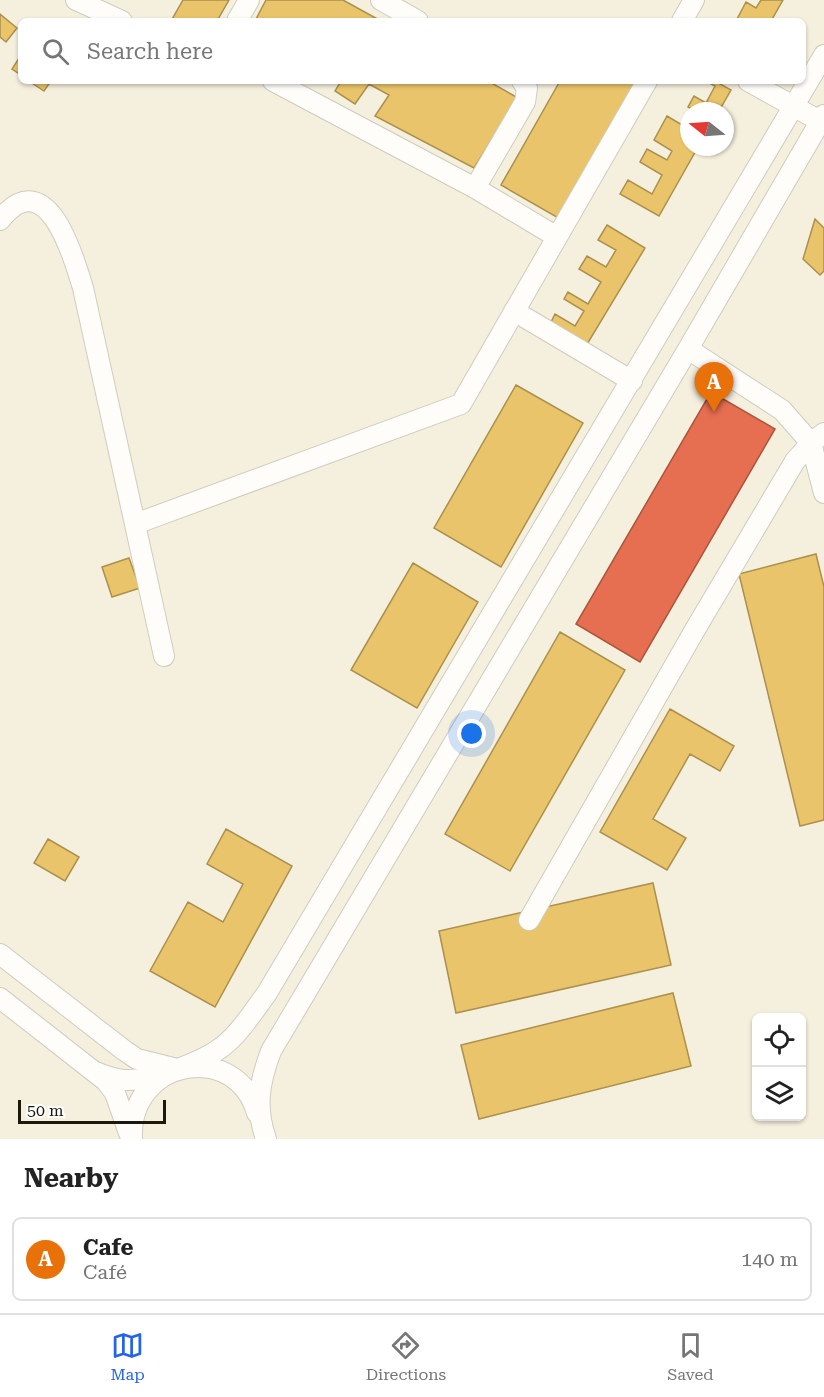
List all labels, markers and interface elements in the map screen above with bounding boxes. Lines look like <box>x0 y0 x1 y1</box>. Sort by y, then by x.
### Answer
search box <box>18 18 806 84</box>
icon: search <box>39 35 72 68</box>
text: Search here <box>87 39 213 64</box>
north arrow <box>680 102 734 156</box>
pin: A <box>694 362 734 412</box>
your location <box>457 719 486 748</box>
map controls <box>752 1013 806 1121</box>
button: locate <box>752 1013 806 1067</box>
button: layers <box>752 1067 806 1121</box>
scale bar <box>18 1097 166 1124</box>
text: 50 m <box>27 1101 64 1120</box>
text: Nearby <box>24 1163 118 1193</box>
text: Cafe <box>83 1235 133 1260</box>
text: A <box>38 1247 53 1271</box>
text: 140 m <box>741 1247 798 1271</box>
text: Café <box>83 1260 127 1284</box>
tab: Map <box>110 1329 145 1384</box>
tab: Directions <box>366 1329 446 1384</box>
tab: Saved <box>667 1329 714 1384</box>

